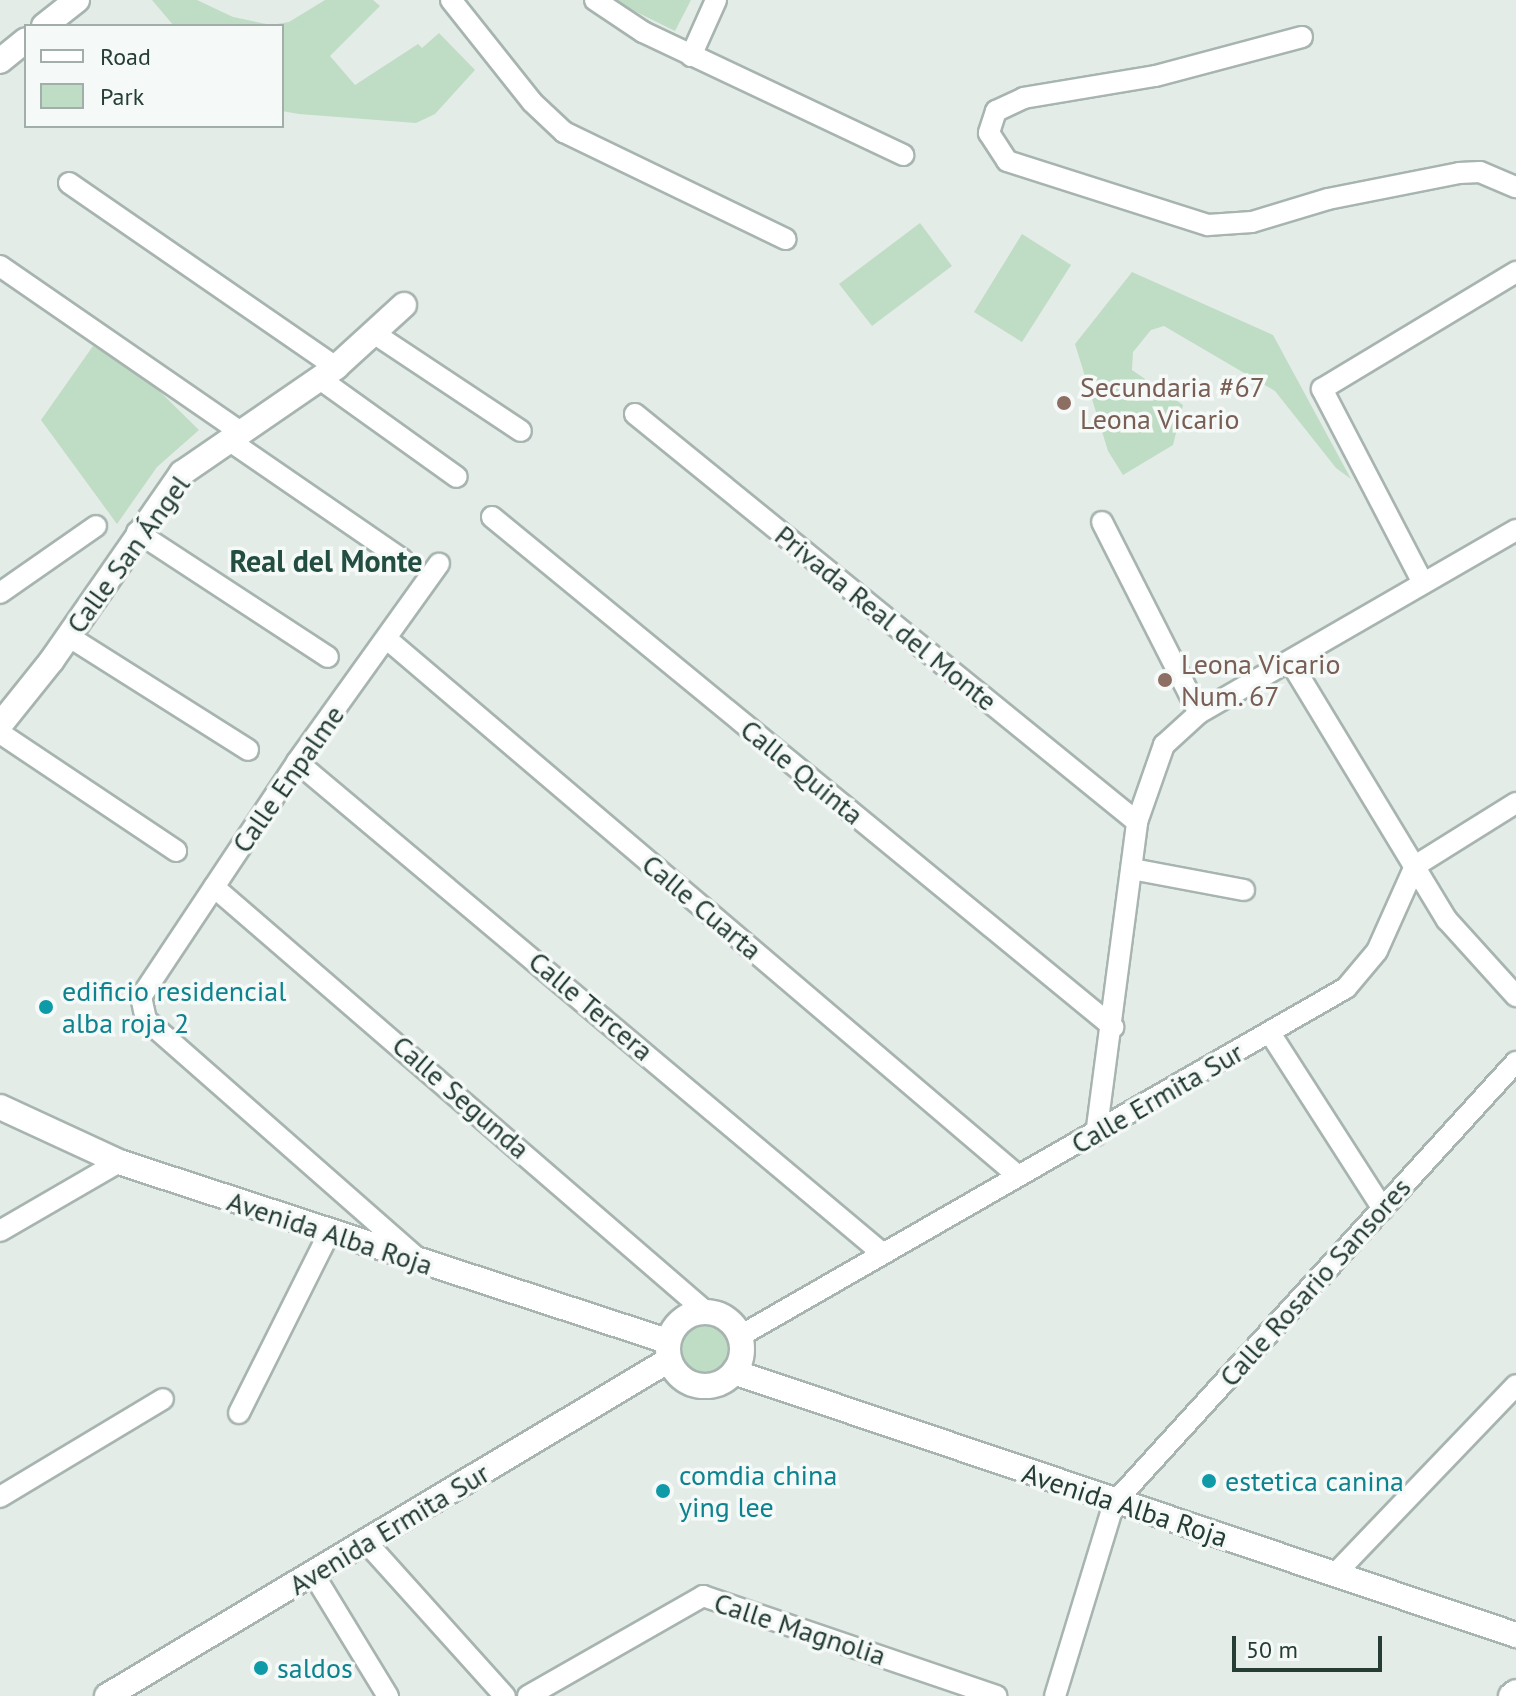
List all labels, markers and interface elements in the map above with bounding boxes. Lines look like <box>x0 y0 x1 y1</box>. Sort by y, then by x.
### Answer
legend <box>24 24 284 128</box>
text: Road <box>100 41 151 72</box>
text: Park <box>100 81 144 112</box>
place label: Secundaria #67 Leona Vicario <box>1080 370 1265 436</box>
marker: Secundaria #67 Leona Vicario <box>1055 394 1073 412</box>
street label: Calle San Ángel <box>59 468 197 640</box>
street label: Privada Real del Monte <box>768 518 1004 718</box>
district label: Real del Monte <box>230 543 422 579</box>
place label: Leona Vicario Num. 67 <box>1181 647 1341 713</box>
marker: Leona Vicario Num. 67 <box>1156 671 1174 689</box>
street label: Calle Enpalme <box>225 699 351 859</box>
street label: Calle Quinta <box>734 712 870 832</box>
street label: Calle Cuarta <box>635 847 769 967</box>
street label: Calle Tercera <box>522 944 660 1068</box>
place label: edificio residencial alba roja 2 <box>62 974 286 1040</box>
marker: edificio residencial alba roja 2 <box>37 998 55 1016</box>
street label: Calle Segunda <box>386 1028 536 1166</box>
street label: Calle Ermita Sur <box>1065 1035 1249 1161</box>
street label: Calle Rosario Sansores <box>1212 1171 1418 1393</box>
street label: Avenida Alba Roja <box>223 1184 437 1282</box>
street label: Avenida Ermita Sur <box>283 1456 495 1602</box>
street label: Avenida Alba Roja <box>1018 1456 1232 1554</box>
place label: comdia china ying lee <box>679 1458 837 1524</box>
place label: estetica canina <box>1225 1464 1404 1498</box>
marker: estetica canina <box>1200 1472 1218 1490</box>
marker: comdia china ying lee <box>654 1482 672 1500</box>
street label: Calle Magnolia <box>710 1585 890 1673</box>
scale bar <box>1236 1620 1386 1670</box>
text: 50 m <box>1246 1634 1298 1665</box>
place label: saldos <box>277 1651 353 1685</box>
marker: saldos <box>252 1659 270 1677</box>

